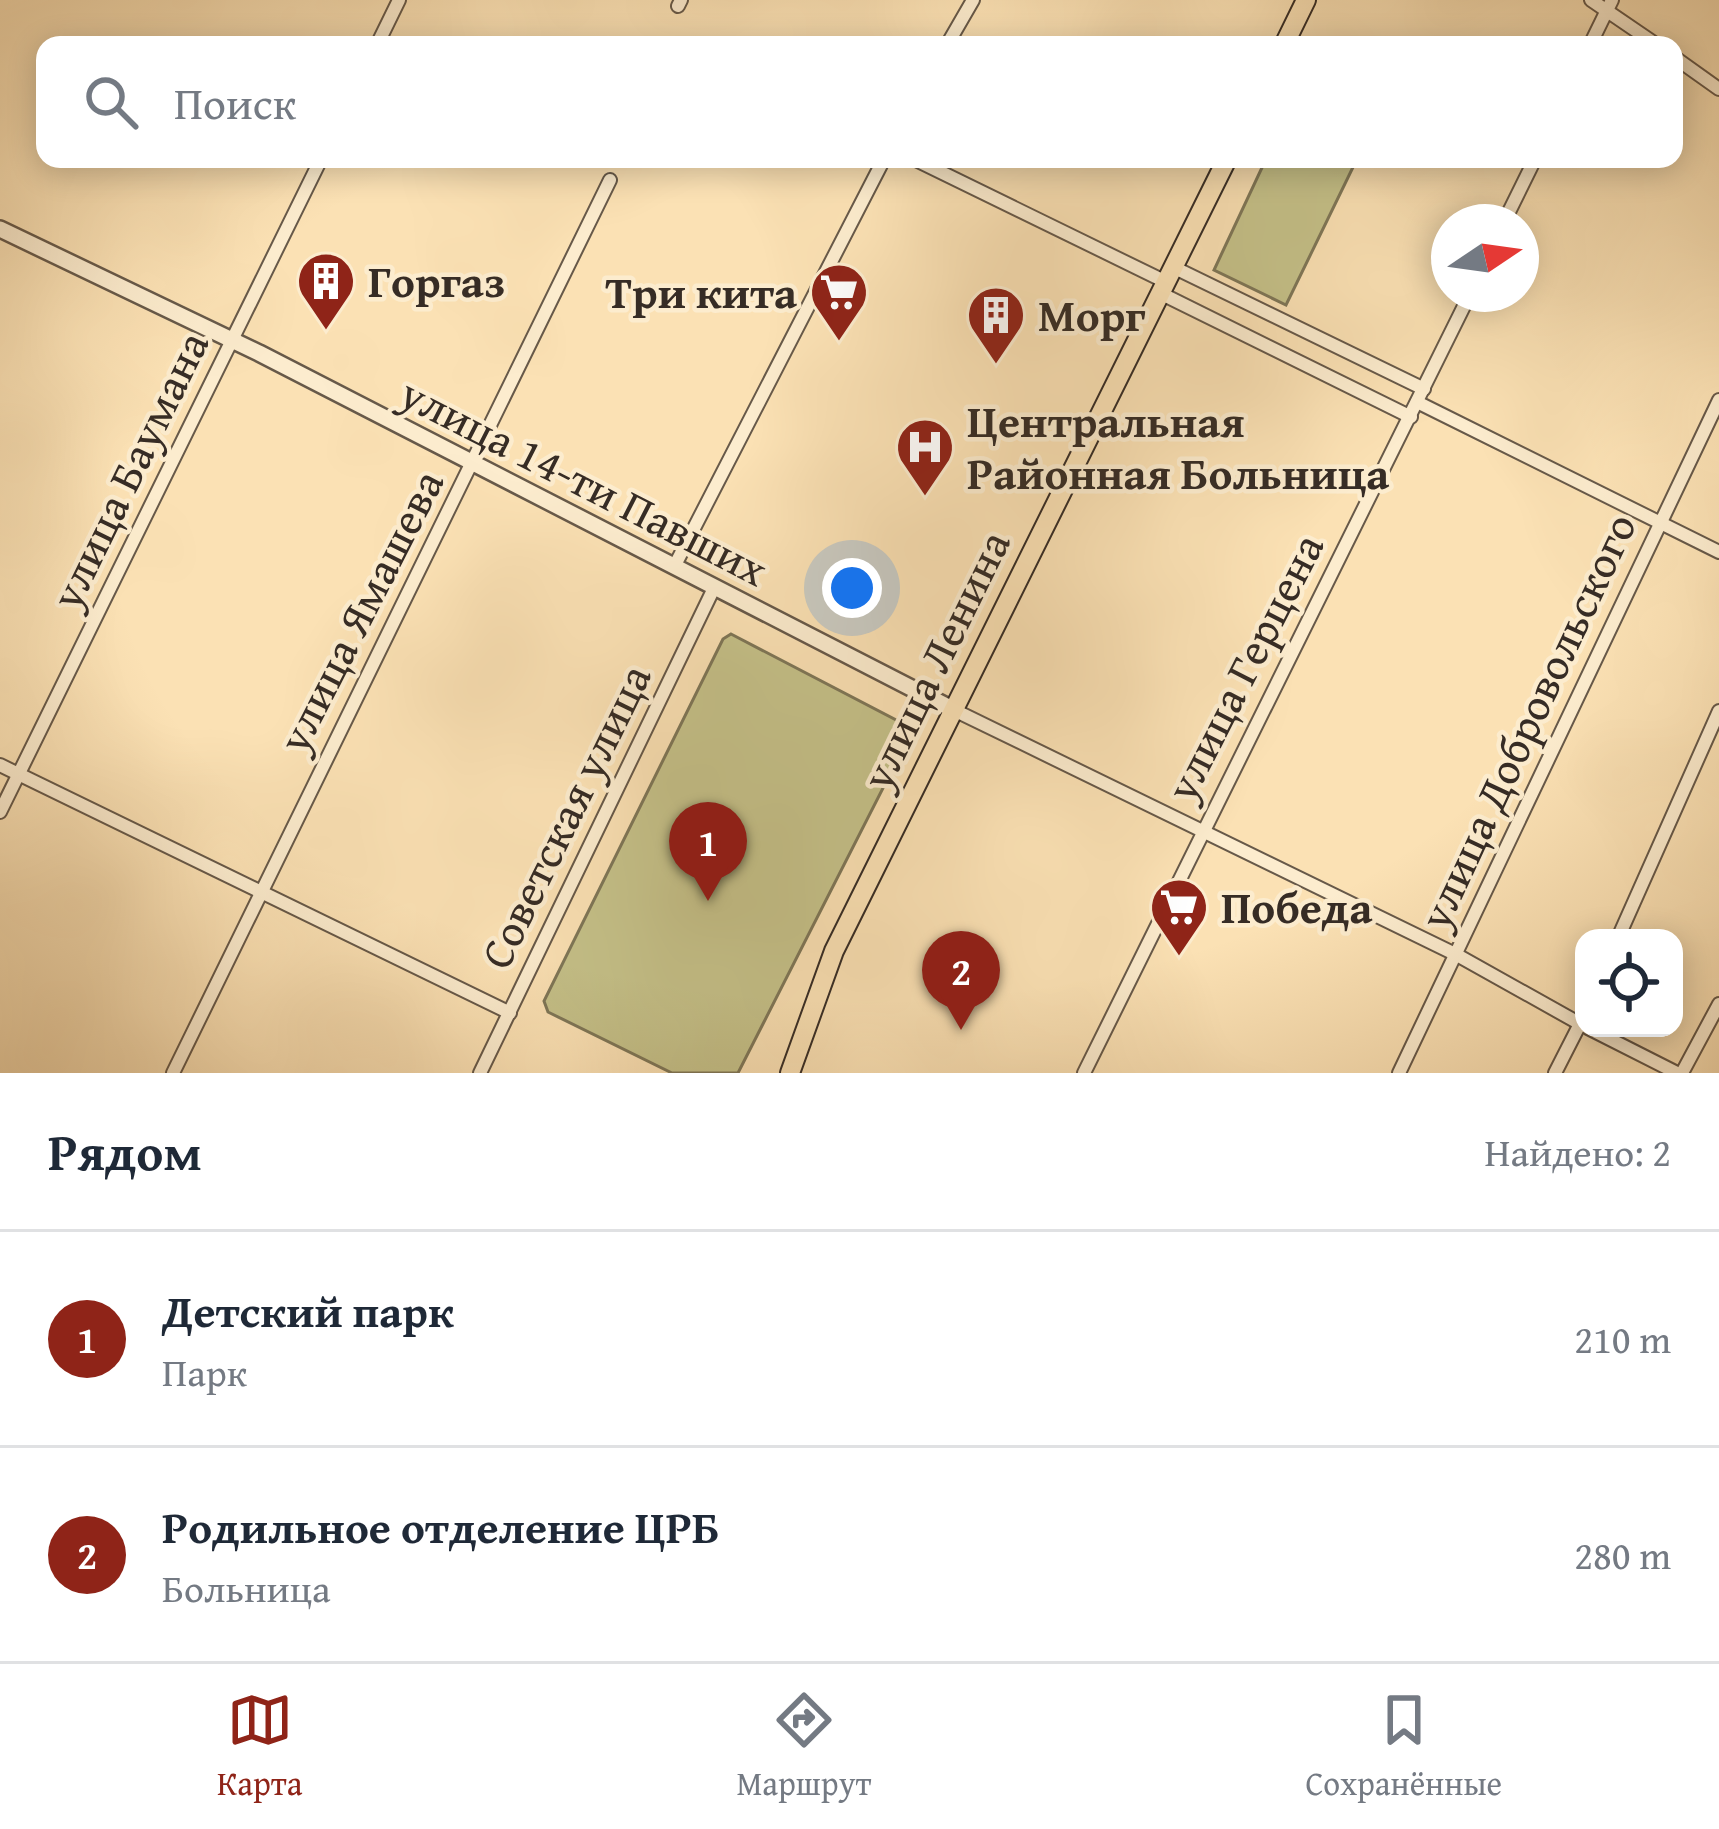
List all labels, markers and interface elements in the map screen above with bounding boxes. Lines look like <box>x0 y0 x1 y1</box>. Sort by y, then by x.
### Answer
search box <box>36 36 1683 168</box>
icon: search <box>78 69 144 135</box>
text: Поиск <box>174 70 296 135</box>
north arrow <box>1431 204 1539 312</box>
place label: Горгаз <box>368 248 505 313</box>
building icon: Горгаз <box>295 250 357 332</box>
place label: Три кита <box>606 259 797 324</box>
supermarket icon: Три кита <box>808 261 870 343</box>
place label: Морг <box>1038 282 1146 347</box>
building icon: Морг <box>965 284 1027 366</box>
street label: улица Баумана <box>33 319 224 621</box>
street label: улица 14-ти Павших <box>388 359 779 601</box>
place label: Центральная Районная Больница <box>967 388 1389 505</box>
hospital icon: Центральная Районная Больница <box>894 416 956 498</box>
street label: улица Ямашева <box>260 457 459 764</box>
street label: улица Добровольского <box>1401 502 1652 941</box>
street label: улица Ленина <box>843 519 1026 801</box>
street label: улица Герцена <box>1148 521 1339 813</box>
your location <box>822 558 882 618</box>
street label: Советская улица <box>463 652 667 979</box>
pin: 1 <box>669 802 747 901</box>
place label: Победа <box>1221 874 1372 939</box>
supermarket icon: Победа <box>1148 876 1210 958</box>
map controls <box>1575 929 1683 1037</box>
button: locate <box>1575 929 1683 1037</box>
pin: 2 <box>922 931 1000 1030</box>
text: Рядом <box>48 1114 202 1189</box>
text: Найдено: 2 <box>1484 1123 1671 1180</box>
text: Детский парк <box>162 1278 454 1343</box>
text: 1 <box>77 1310 97 1367</box>
text: 210 m <box>1574 1310 1671 1367</box>
text: Парк <box>162 1343 247 1400</box>
text: Родильное отделение ЦРБ <box>162 1494 720 1559</box>
text: 2 <box>77 1526 97 1583</box>
text: 280 m <box>1574 1526 1671 1583</box>
text: Больница <box>162 1559 330 1616</box>
tab: Карта <box>217 1687 302 1807</box>
tab: Маршрут <box>736 1687 871 1807</box>
tab: Сохранённые <box>1305 1687 1502 1807</box>

